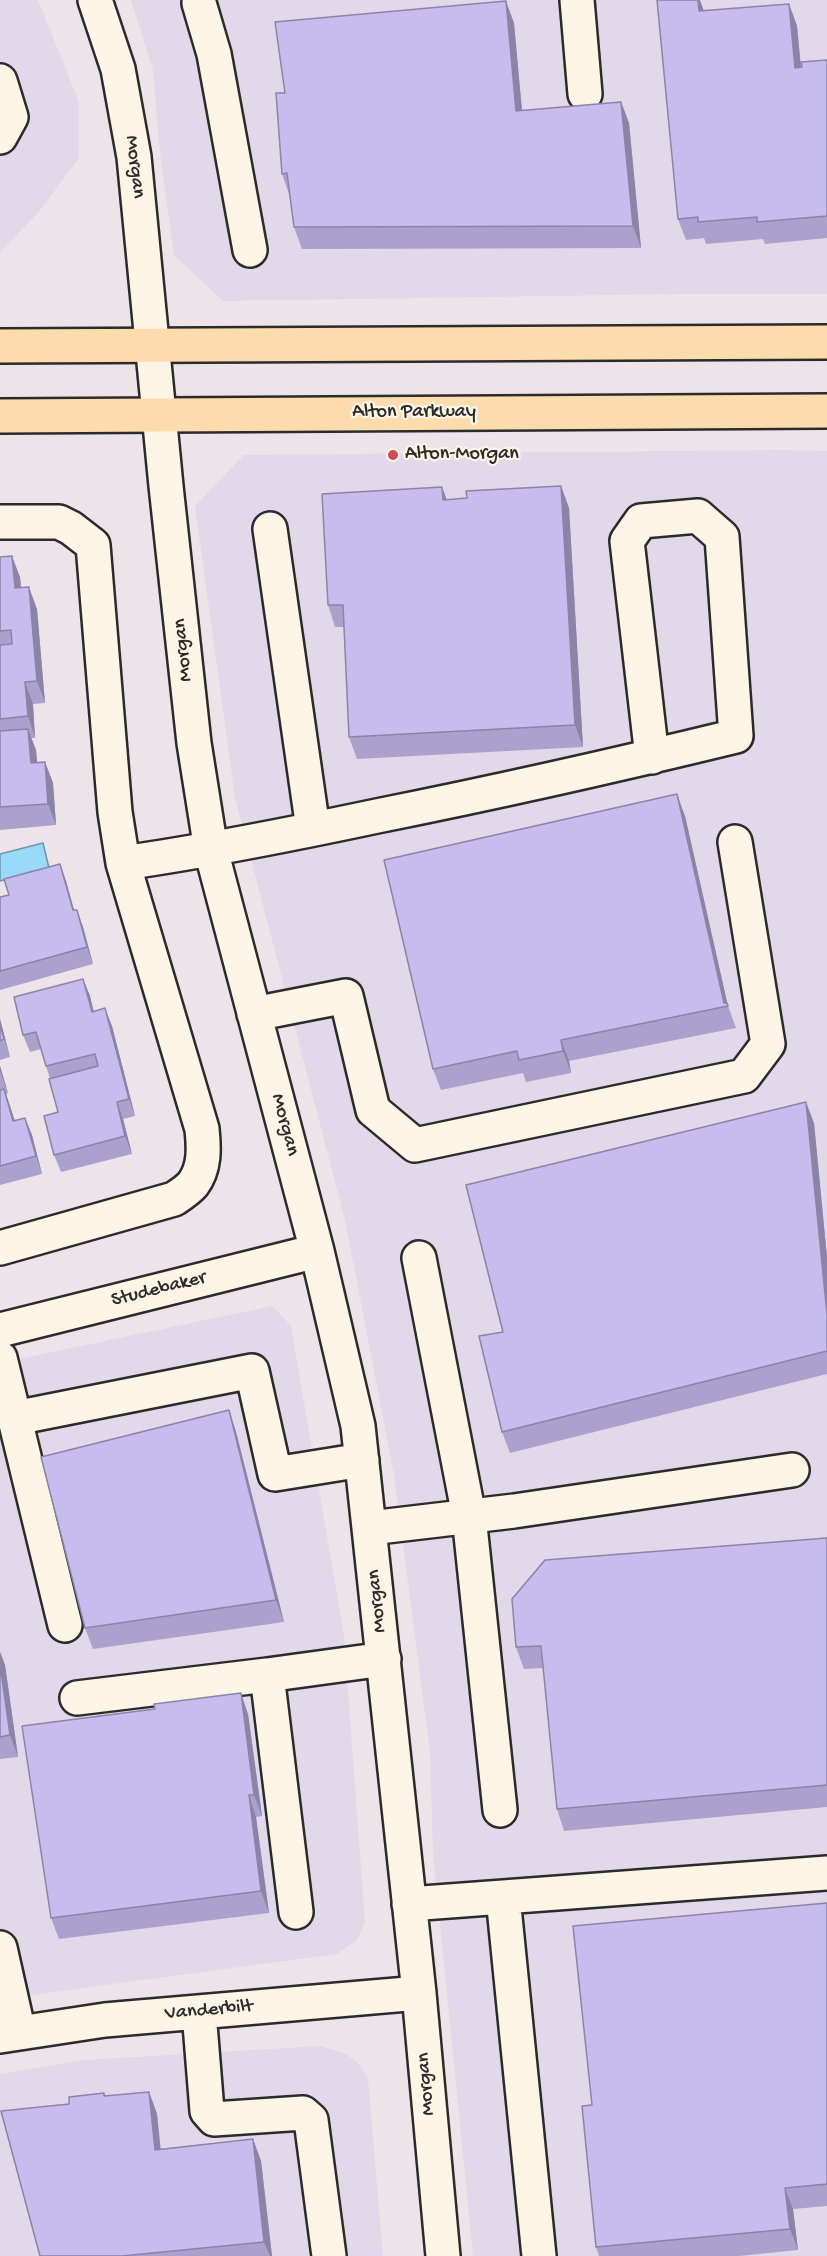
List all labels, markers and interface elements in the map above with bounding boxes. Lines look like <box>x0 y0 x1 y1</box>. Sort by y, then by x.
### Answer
street label: Morgan <box>118 134 150 200</box>
street label: Alton Parkway <box>352 401 476 425</box>
place label: Alton-Morgan <box>405 443 519 467</box>
marker: Alton-Morgan <box>386 448 400 462</box>
street label: Morgan <box>169 617 199 683</box>
street label: Morgan <box>264 1091 304 1159</box>
street label: Studebaker <box>109 1267 209 1313</box>
street label: Morgan <box>363 1568 393 1634</box>
street label: Vanderbilt <box>164 1995 254 2027</box>
street label: Morgan <box>412 2051 442 2117</box>

